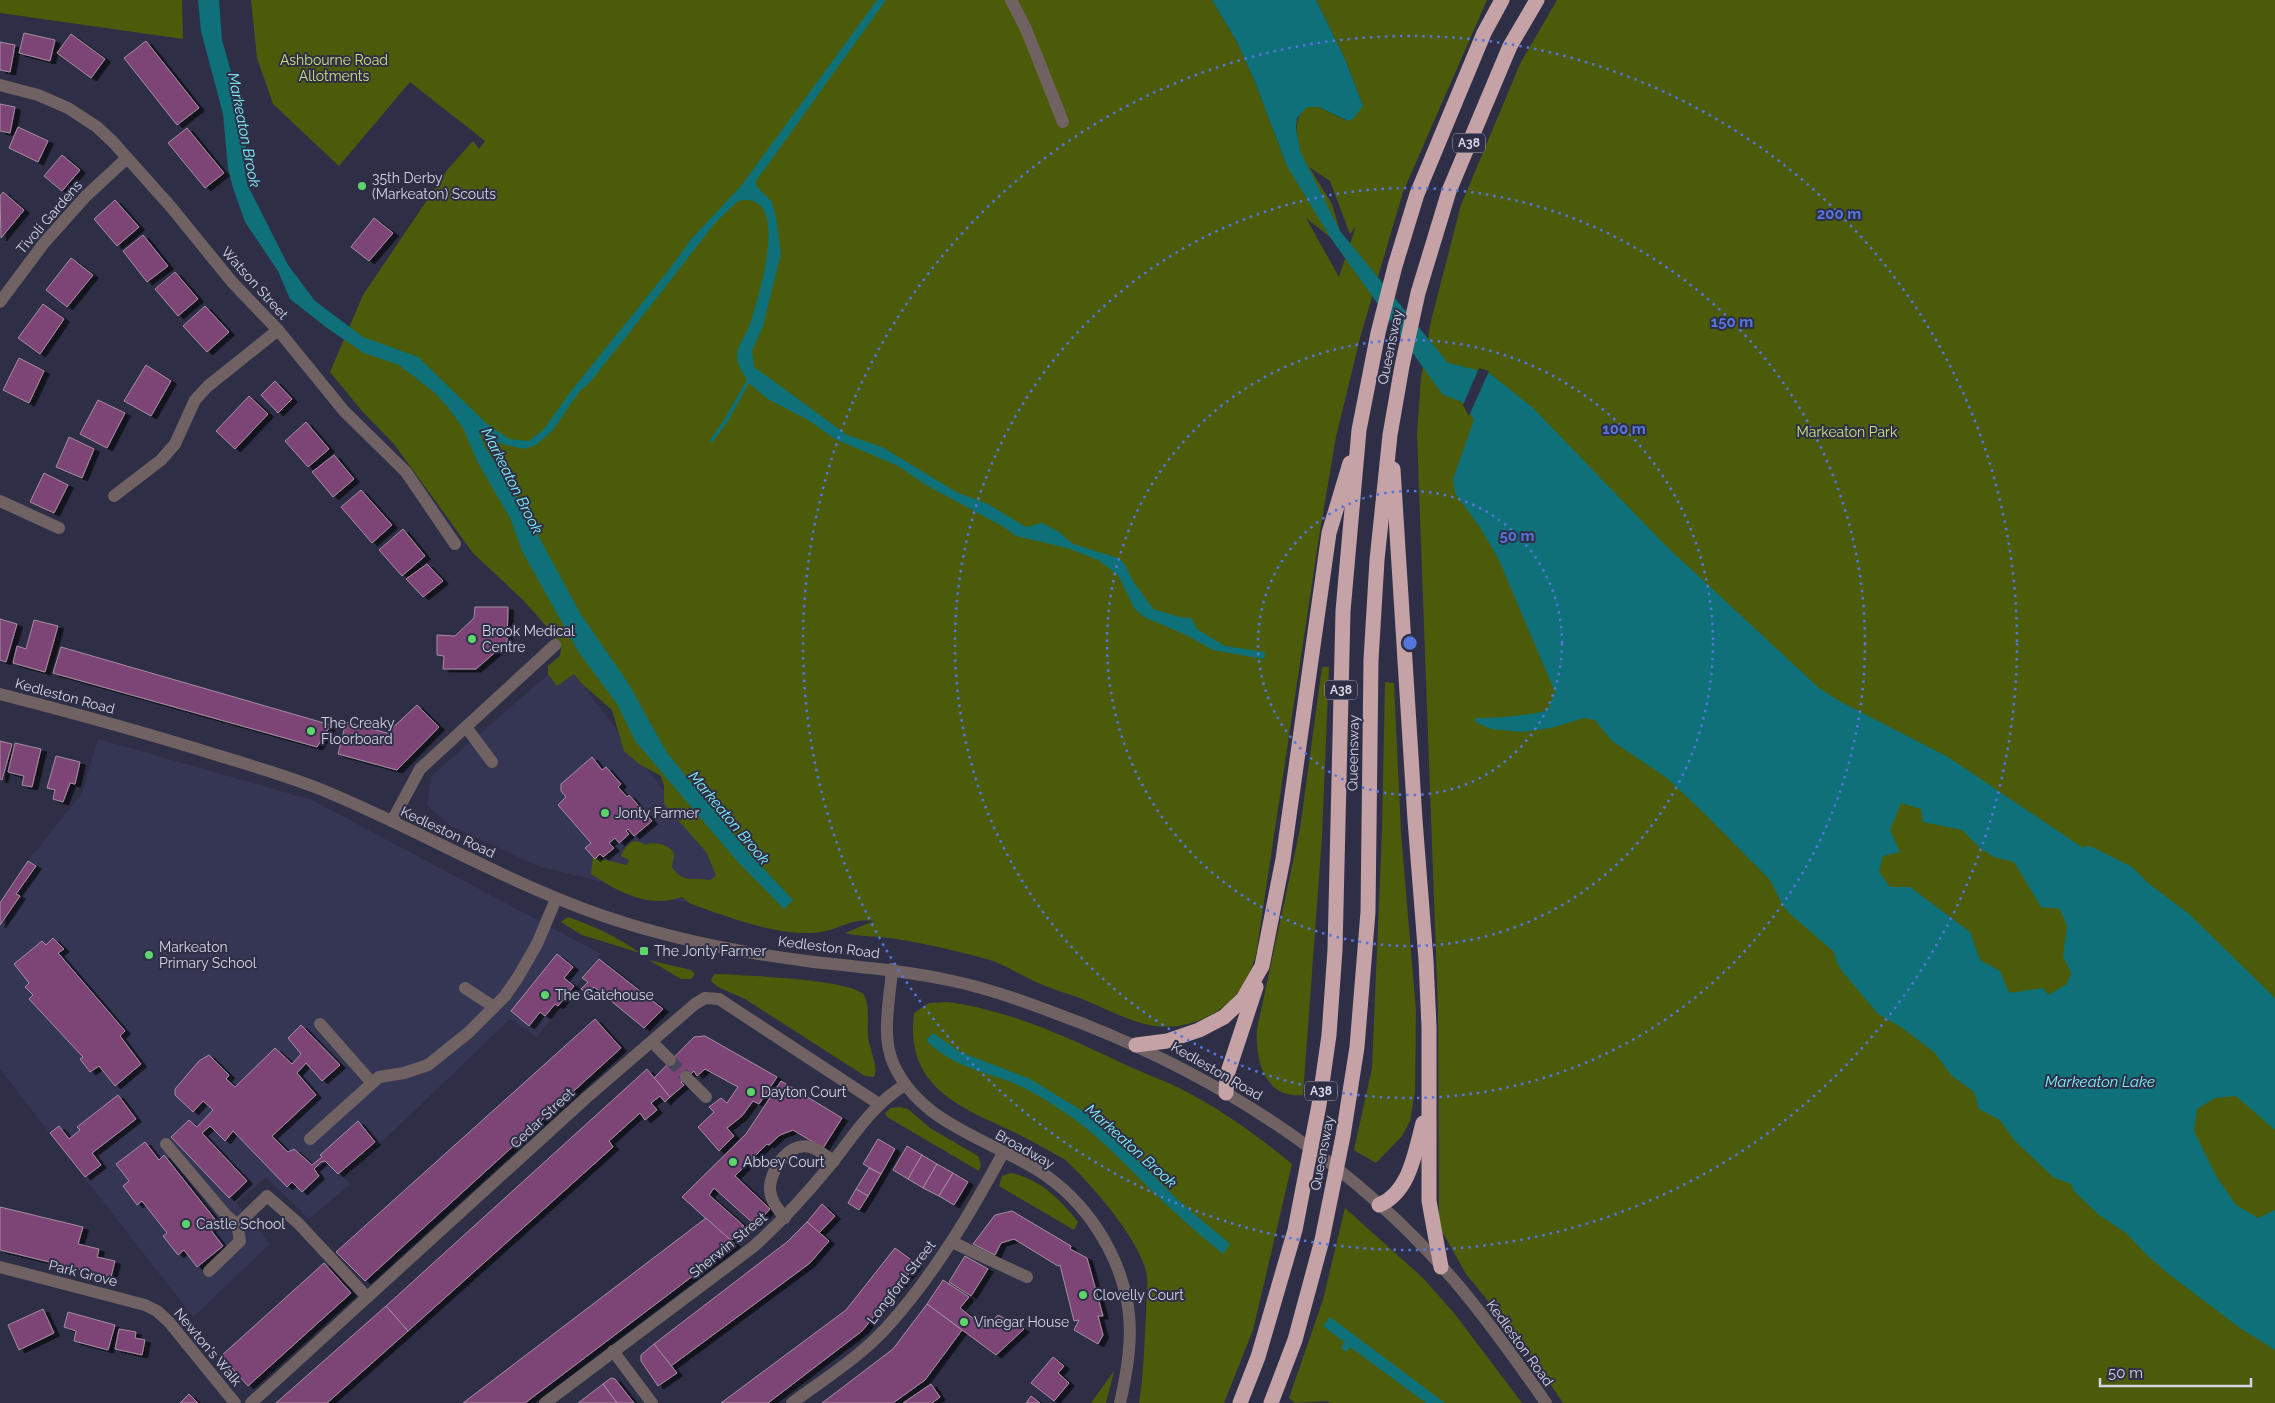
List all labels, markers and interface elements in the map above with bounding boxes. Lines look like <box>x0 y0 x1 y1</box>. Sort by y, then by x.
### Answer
park label: Ashbourne Road Allotments <box>280 52 388 84</box>
water label: Markeaton Brook <box>224 71 264 189</box>
road number: A38 <box>1453 134 1485 152</box>
place label: 35th Derby (Markeaton) Scouts <box>372 170 496 202</box>
street label: Tivoli Gardens <box>13 177 85 257</box>
marker: 35th Derby (Markeaton) Scouts <box>356 180 368 192</box>
text: 200 m <box>1817 205 1861 223</box>
street label: Watson Street <box>218 244 292 323</box>
street label: Queensway <box>1374 308 1406 386</box>
text: 150 m <box>1711 313 1753 331</box>
text: 100 m <box>1602 420 1646 438</box>
park label: Markeaton Park <box>1797 424 1898 440</box>
water label: Markeaton Brook <box>477 425 547 537</box>
text: 50 m <box>1499 527 1535 545</box>
place label: Brook Medical Centre <box>482 623 575 655</box>
marker: Brook Medical Centre <box>466 633 478 645</box>
centre of rings <box>1401 634 1419 652</box>
street label: Kedleston Road <box>13 675 117 717</box>
road number: A38 <box>1325 680 1357 700</box>
street label: Queensway <box>1344 714 1362 791</box>
place label: The Creaky Floorboard <box>321 715 395 747</box>
marker: The Creaky Floorboard <box>305 725 317 737</box>
water label: Markeaton Brook <box>685 768 773 868</box>
street label: Kedleston Road <box>398 803 498 861</box>
place label: Jonty Farmer <box>615 805 699 821</box>
marker: Jonty Farmer <box>599 807 611 819</box>
street label: Kedleston Road <box>777 933 881 961</box>
place label: Markeaton Primary School <box>159 939 257 971</box>
place label: The Jonty Farmer <box>654 943 767 959</box>
marker: The Jonty Farmer <box>638 945 650 957</box>
marker: Markeaton Primary School <box>143 949 155 961</box>
place label: The Gatehouse <box>555 987 654 1003</box>
marker: The Gatehouse <box>539 989 551 1001</box>
street label: Kedleston Road <box>1169 1038 1265 1104</box>
water label: Markeaton Lake <box>2045 1073 2155 1091</box>
road number: A38 <box>1305 1082 1337 1100</box>
street label: Cedar Street <box>507 1084 577 1152</box>
place label: Dayton Court <box>761 1084 847 1100</box>
marker: Dayton Court <box>745 1086 757 1098</box>
water label: Markeaton Brook <box>1082 1100 1180 1192</box>
street label: Queensway <box>1307 1114 1337 1192</box>
street label: Broadway <box>993 1126 1058 1172</box>
place label: Abbey Court <box>743 1154 825 1170</box>
marker: Abbey Court <box>727 1156 739 1168</box>
street label: Sherwin Street <box>686 1209 770 1281</box>
place label: Castle School <box>196 1216 285 1232</box>
marker: Castle School <box>180 1218 192 1230</box>
street label: Longford Street <box>863 1237 939 1327</box>
street label: Park Grove <box>47 1257 119 1289</box>
place label: Clovelly Court <box>1093 1287 1184 1303</box>
marker: Clovelly Court <box>1077 1289 1089 1301</box>
street label: Kedleston Road <box>1483 1297 1557 1389</box>
street label: Newton's Walk <box>171 1305 245 1389</box>
place label: Vinegar House <box>974 1314 1069 1330</box>
marker: Vinegar House <box>958 1316 970 1328</box>
scale bar <box>2100 1356 2251 1388</box>
text: 50 m <box>2108 1364 2143 1382</box>

